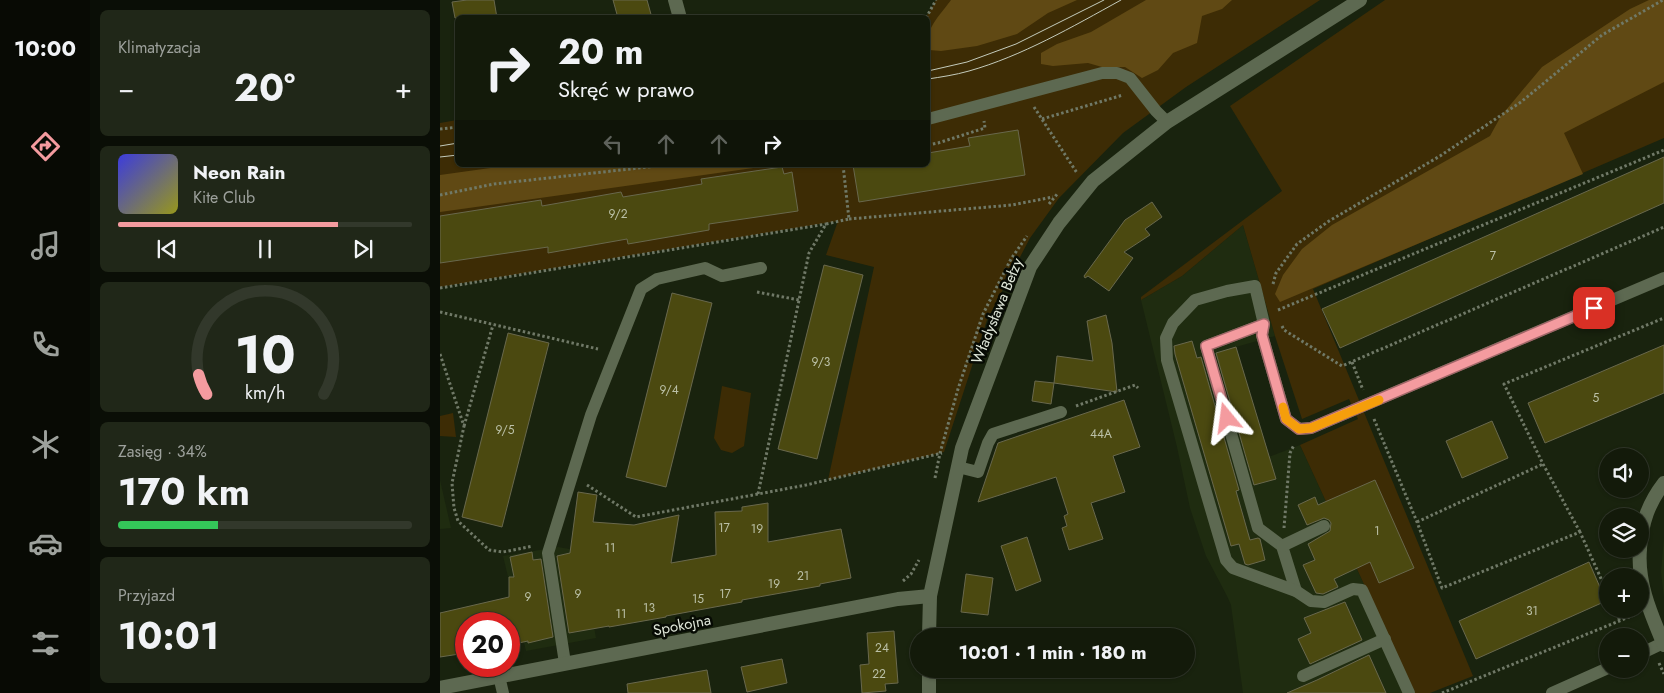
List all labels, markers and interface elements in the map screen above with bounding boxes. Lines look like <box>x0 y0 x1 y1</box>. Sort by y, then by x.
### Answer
text: 20 m <box>558 27 643 77</box>
text: 10:00 <box>14 32 76 64</box>
icon: right <box>475 35 540 100</box>
text: Klimatyzacja <box>118 36 201 59</box>
text: 20° <box>234 60 295 115</box>
text: − <box>118 68 135 109</box>
text: + <box>395 68 412 109</box>
text: Skręć w prawo <box>558 73 694 105</box>
icon: directions <box>28 129 63 164</box>
icon: left <box>599 130 627 158</box>
icon: ahead <box>652 130 680 158</box>
icon: ahead <box>705 130 733 158</box>
icon: right <box>758 130 786 158</box>
text: Neon Rain <box>193 159 286 186</box>
text: Kite Club <box>193 186 255 209</box>
house number: 9/2 <box>608 205 628 223</box>
icon: music <box>28 228 63 263</box>
icon: previous <box>153 235 181 263</box>
icon: pause <box>251 235 279 263</box>
icon: next <box>349 235 377 263</box>
house number: 7 <box>1490 247 1497 265</box>
street label: Władysława Bełzy <box>966 254 1028 367</box>
pin <box>1573 287 1615 329</box>
icon: arrive <box>1580 294 1608 322</box>
text: 10 <box>235 317 295 393</box>
icon: phone <box>28 327 63 362</box>
house number: 9/3 <box>812 353 831 371</box>
text: km/h <box>245 380 285 406</box>
house number: 9/4 <box>659 381 679 399</box>
house number: 5 <box>1593 389 1600 407</box>
position arrow <box>1200 391 1252 443</box>
house number: 9/5 <box>495 421 515 439</box>
house number: 44A <box>1090 425 1112 443</box>
icon: climate <box>28 427 63 462</box>
text: Zasięg · 34% <box>118 440 207 463</box>
map controls <box>1599 448 1649 678</box>
button: sound <box>1599 448 1649 498</box>
text: 170 km <box>118 464 250 519</box>
button: layers <box>1599 508 1649 558</box>
house number: 17 <box>718 519 731 537</box>
house number: 19 <box>751 520 763 538</box>
house number: 1 <box>1374 522 1380 540</box>
icon: car <box>28 526 63 561</box>
house number: 11 <box>605 539 615 557</box>
house number: 21 <box>797 567 809 585</box>
button: + <box>1599 568 1649 618</box>
house number: 19 <box>768 575 780 593</box>
text: Przyjazd <box>118 584 175 607</box>
house number: 9 <box>575 585 582 603</box>
house number: 17 <box>719 585 732 603</box>
house number: 9 <box>525 588 532 606</box>
house number: 15 <box>692 590 704 608</box>
house number: 13 <box>643 599 655 617</box>
house number: 31 <box>1526 602 1538 620</box>
house number: 11 <box>616 605 626 623</box>
text: 10:01 <box>118 608 219 663</box>
street label: Spokojna <box>651 609 713 641</box>
speed limit sign: 20 <box>455 612 520 677</box>
icon: filters <box>28 626 63 661</box>
button: − <box>1599 628 1649 678</box>
house number: 24 <box>875 639 889 657</box>
text: 10:01 · 1 min · 180 m <box>958 639 1147 666</box>
house number: 22 <box>872 665 886 683</box>

